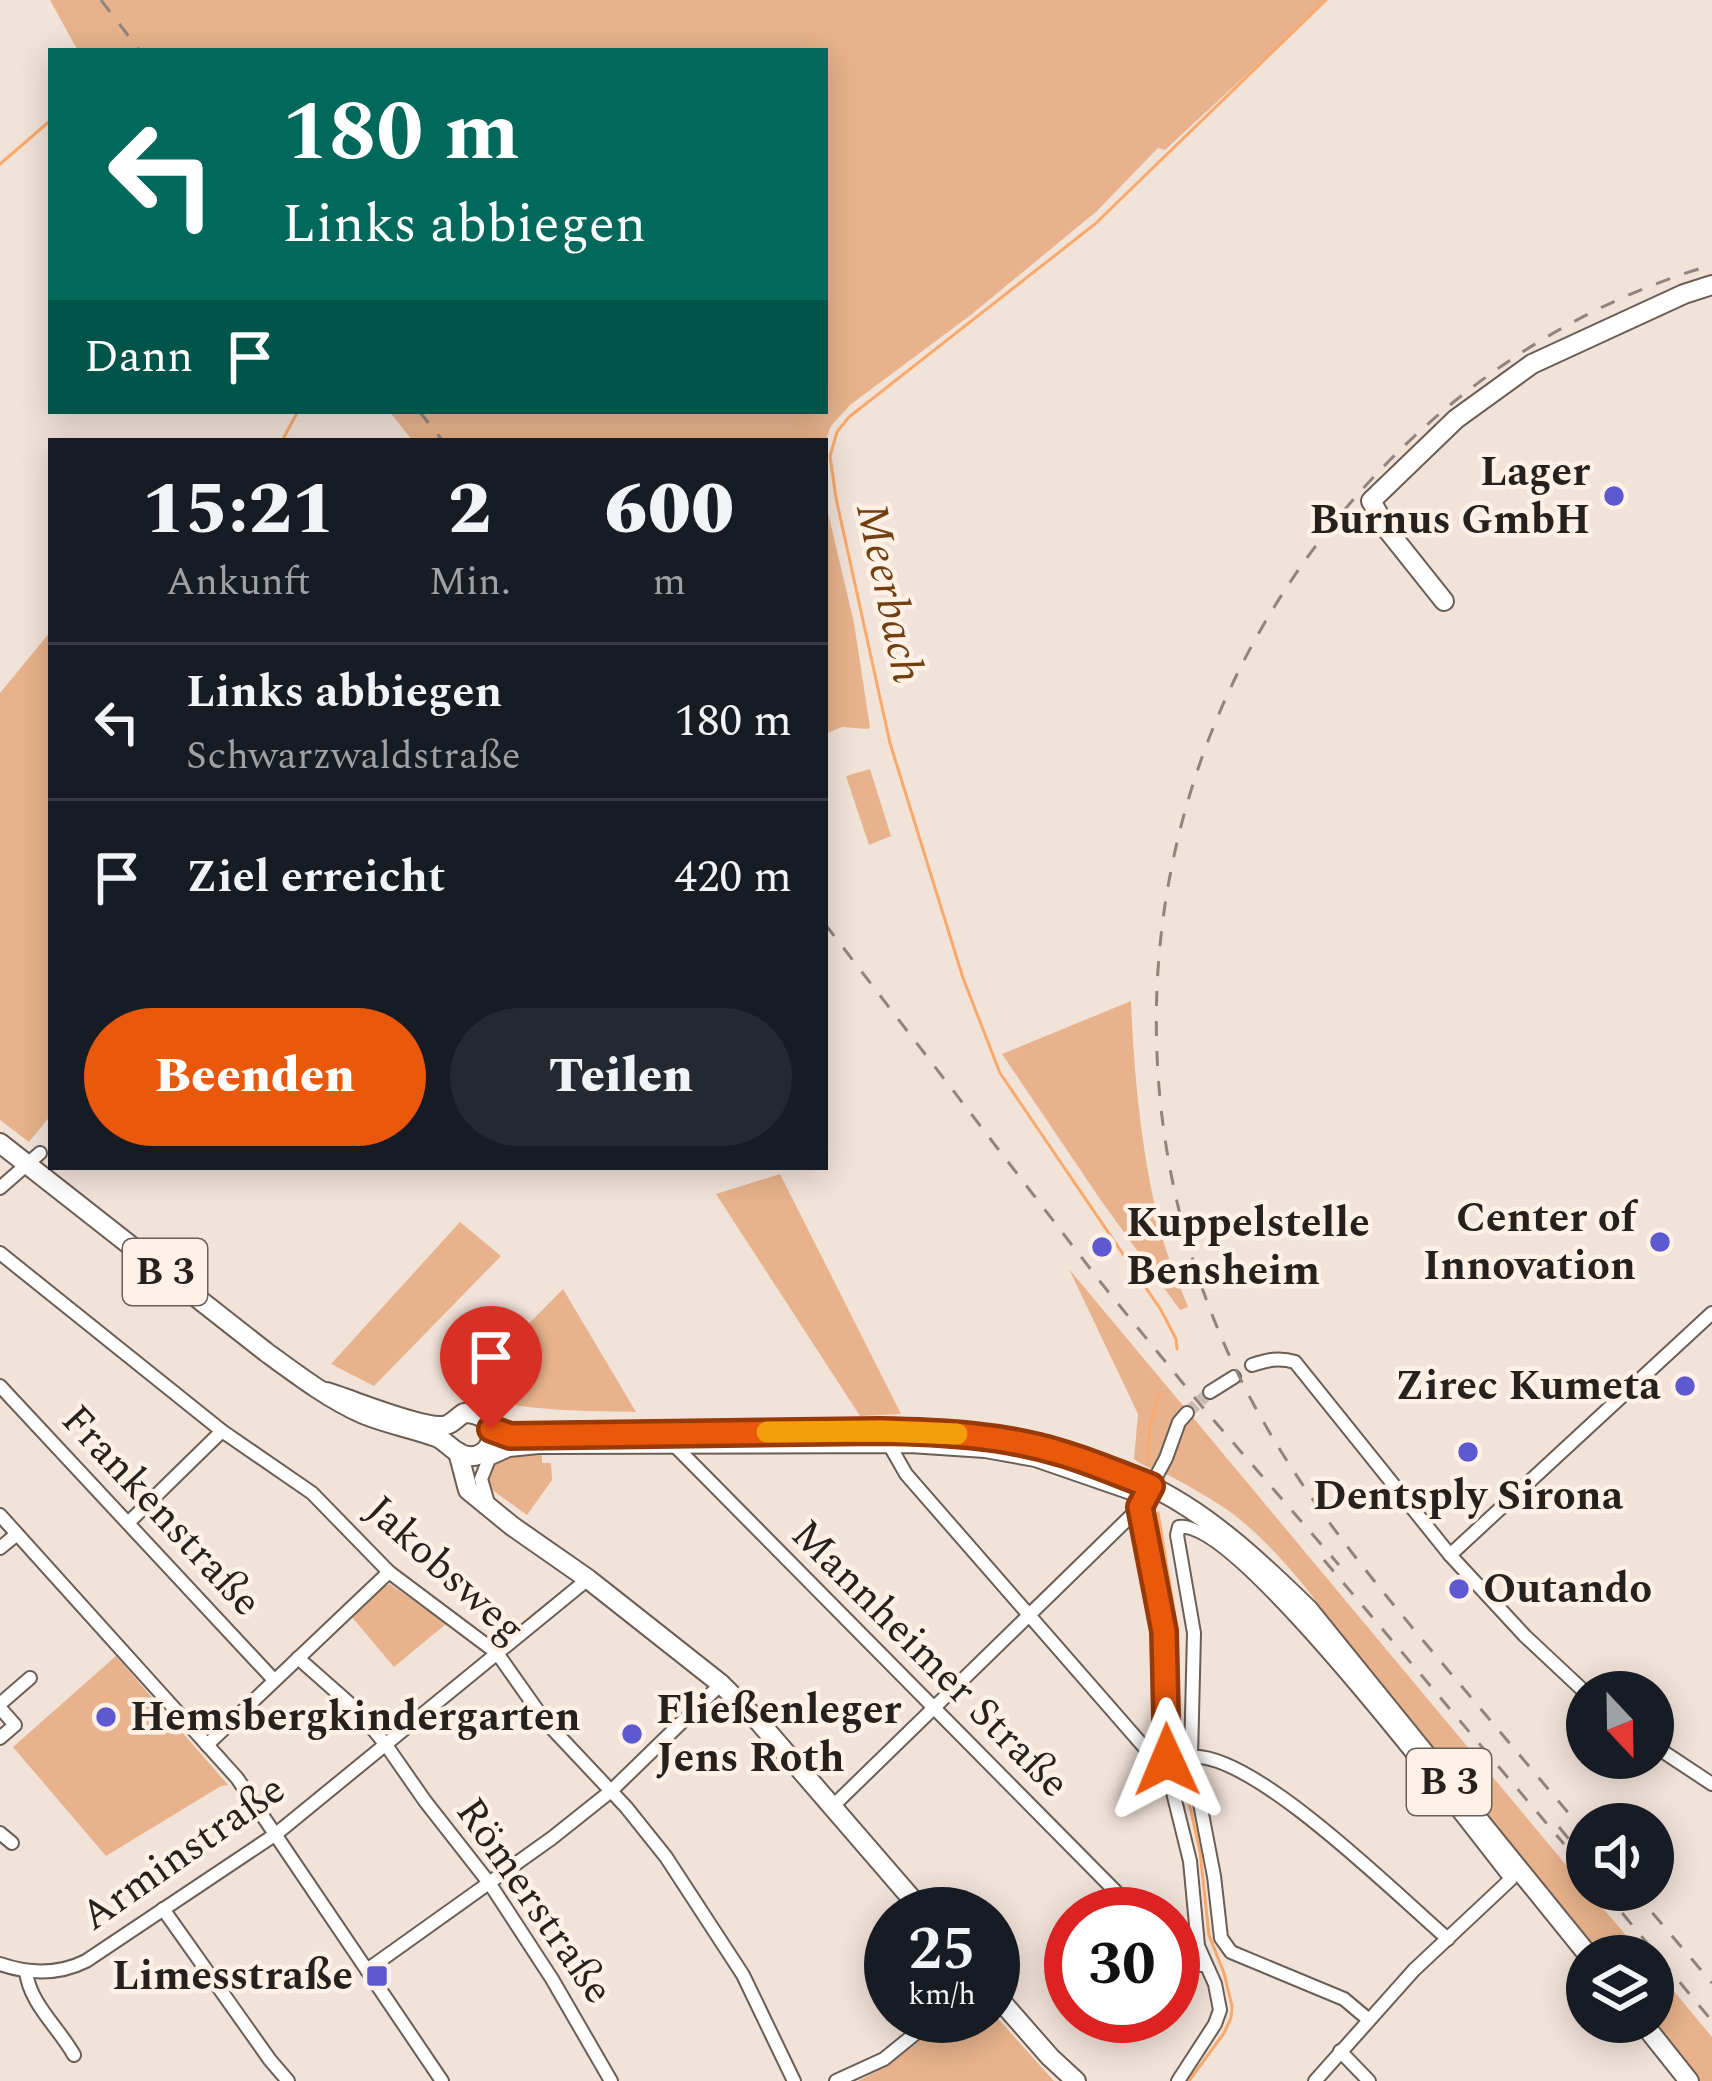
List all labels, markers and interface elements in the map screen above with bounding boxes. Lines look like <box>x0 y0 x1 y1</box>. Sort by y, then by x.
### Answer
text: 180 m <box>282 69 520 197</box>
icon: left <box>84 96 240 252</box>
text: Links abbiegen <box>282 184 646 266</box>
text: Dann <box>84 323 193 392</box>
icon: arrive <box>217 324 283 390</box>
place label: Lager Burnus GmbH <box>1309 441 1590 552</box>
text: 15:21 <box>142 456 335 565</box>
text: 2 <box>448 456 491 565</box>
text: 600 <box>605 456 734 565</box>
marker: Lager Burnus GmbH <box>1601 483 1627 509</box>
water label: Meerbach <box>836 497 942 689</box>
text: Ankunft <box>166 553 311 612</box>
text: Min. <box>429 553 511 612</box>
text: m <box>653 553 686 612</box>
text: Links abbiegen <box>186 658 502 727</box>
text: 180 m <box>675 687 792 756</box>
icon: left <box>84 689 150 755</box>
text: Schwarzwaldstraße <box>186 727 521 786</box>
text: Ziel erreicht <box>186 843 445 912</box>
text: 420 m <box>675 843 792 912</box>
icon: arrive <box>84 845 150 911</box>
button: Beenden <box>84 1008 426 1146</box>
button: Teilen <box>450 1008 792 1146</box>
place label: Center of Innovation <box>1423 1187 1638 1298</box>
place label: Kuppelstelle Bensheim <box>1126 1192 1370 1303</box>
marker: Center of Innovation <box>1647 1229 1673 1255</box>
marker: Kuppelstelle Bensheim <box>1089 1234 1115 1260</box>
road number: B 3 <box>123 1239 207 1305</box>
pin <box>440 1306 542 1429</box>
icon: arrive <box>458 1324 524 1390</box>
place label: Zirec Kumeta <box>1395 1355 1661 1418</box>
marker: Zirec Kumeta <box>1672 1373 1698 1399</box>
street label: Frankenstraße <box>46 1391 276 1631</box>
marker: Dentsply Sirona <box>1455 1439 1481 1465</box>
place label: Dentsply Sirona <box>1313 1465 1624 1528</box>
street label: Jakobsweg <box>351 1481 539 1659</box>
street label: Mannheimer Straße <box>776 1505 1084 1813</box>
place label: Outando <box>1483 1558 1652 1621</box>
marker: Outando <box>1446 1576 1472 1602</box>
north arrow <box>1566 1671 1674 1779</box>
map controls <box>1566 1671 1674 2043</box>
place label: Fließenleger Jens Roth <box>656 1679 902 1790</box>
place label: Hemsbergkindergarten <box>130 1686 581 1749</box>
position arrow <box>1104 1697 1230 1823</box>
marker: Hemsbergkindergarten <box>93 1704 119 1730</box>
marker: Fließenleger Jens Roth <box>619 1721 645 1747</box>
road number: B 3 <box>1407 1749 1491 1815</box>
street label: Arminstraße <box>67 1759 299 1947</box>
street label: Römerstraße <box>439 1785 629 2017</box>
button: sound <box>1566 1803 1674 1911</box>
speed limit sign: 30 <box>1044 1887 1200 2043</box>
text: 25 <box>908 1904 976 1996</box>
button: layers <box>1566 1935 1674 2043</box>
place label: Limesstraße <box>112 1945 353 2008</box>
marker: Limesstraße <box>364 1963 390 1989</box>
text: km/h <box>908 1972 976 2018</box>

